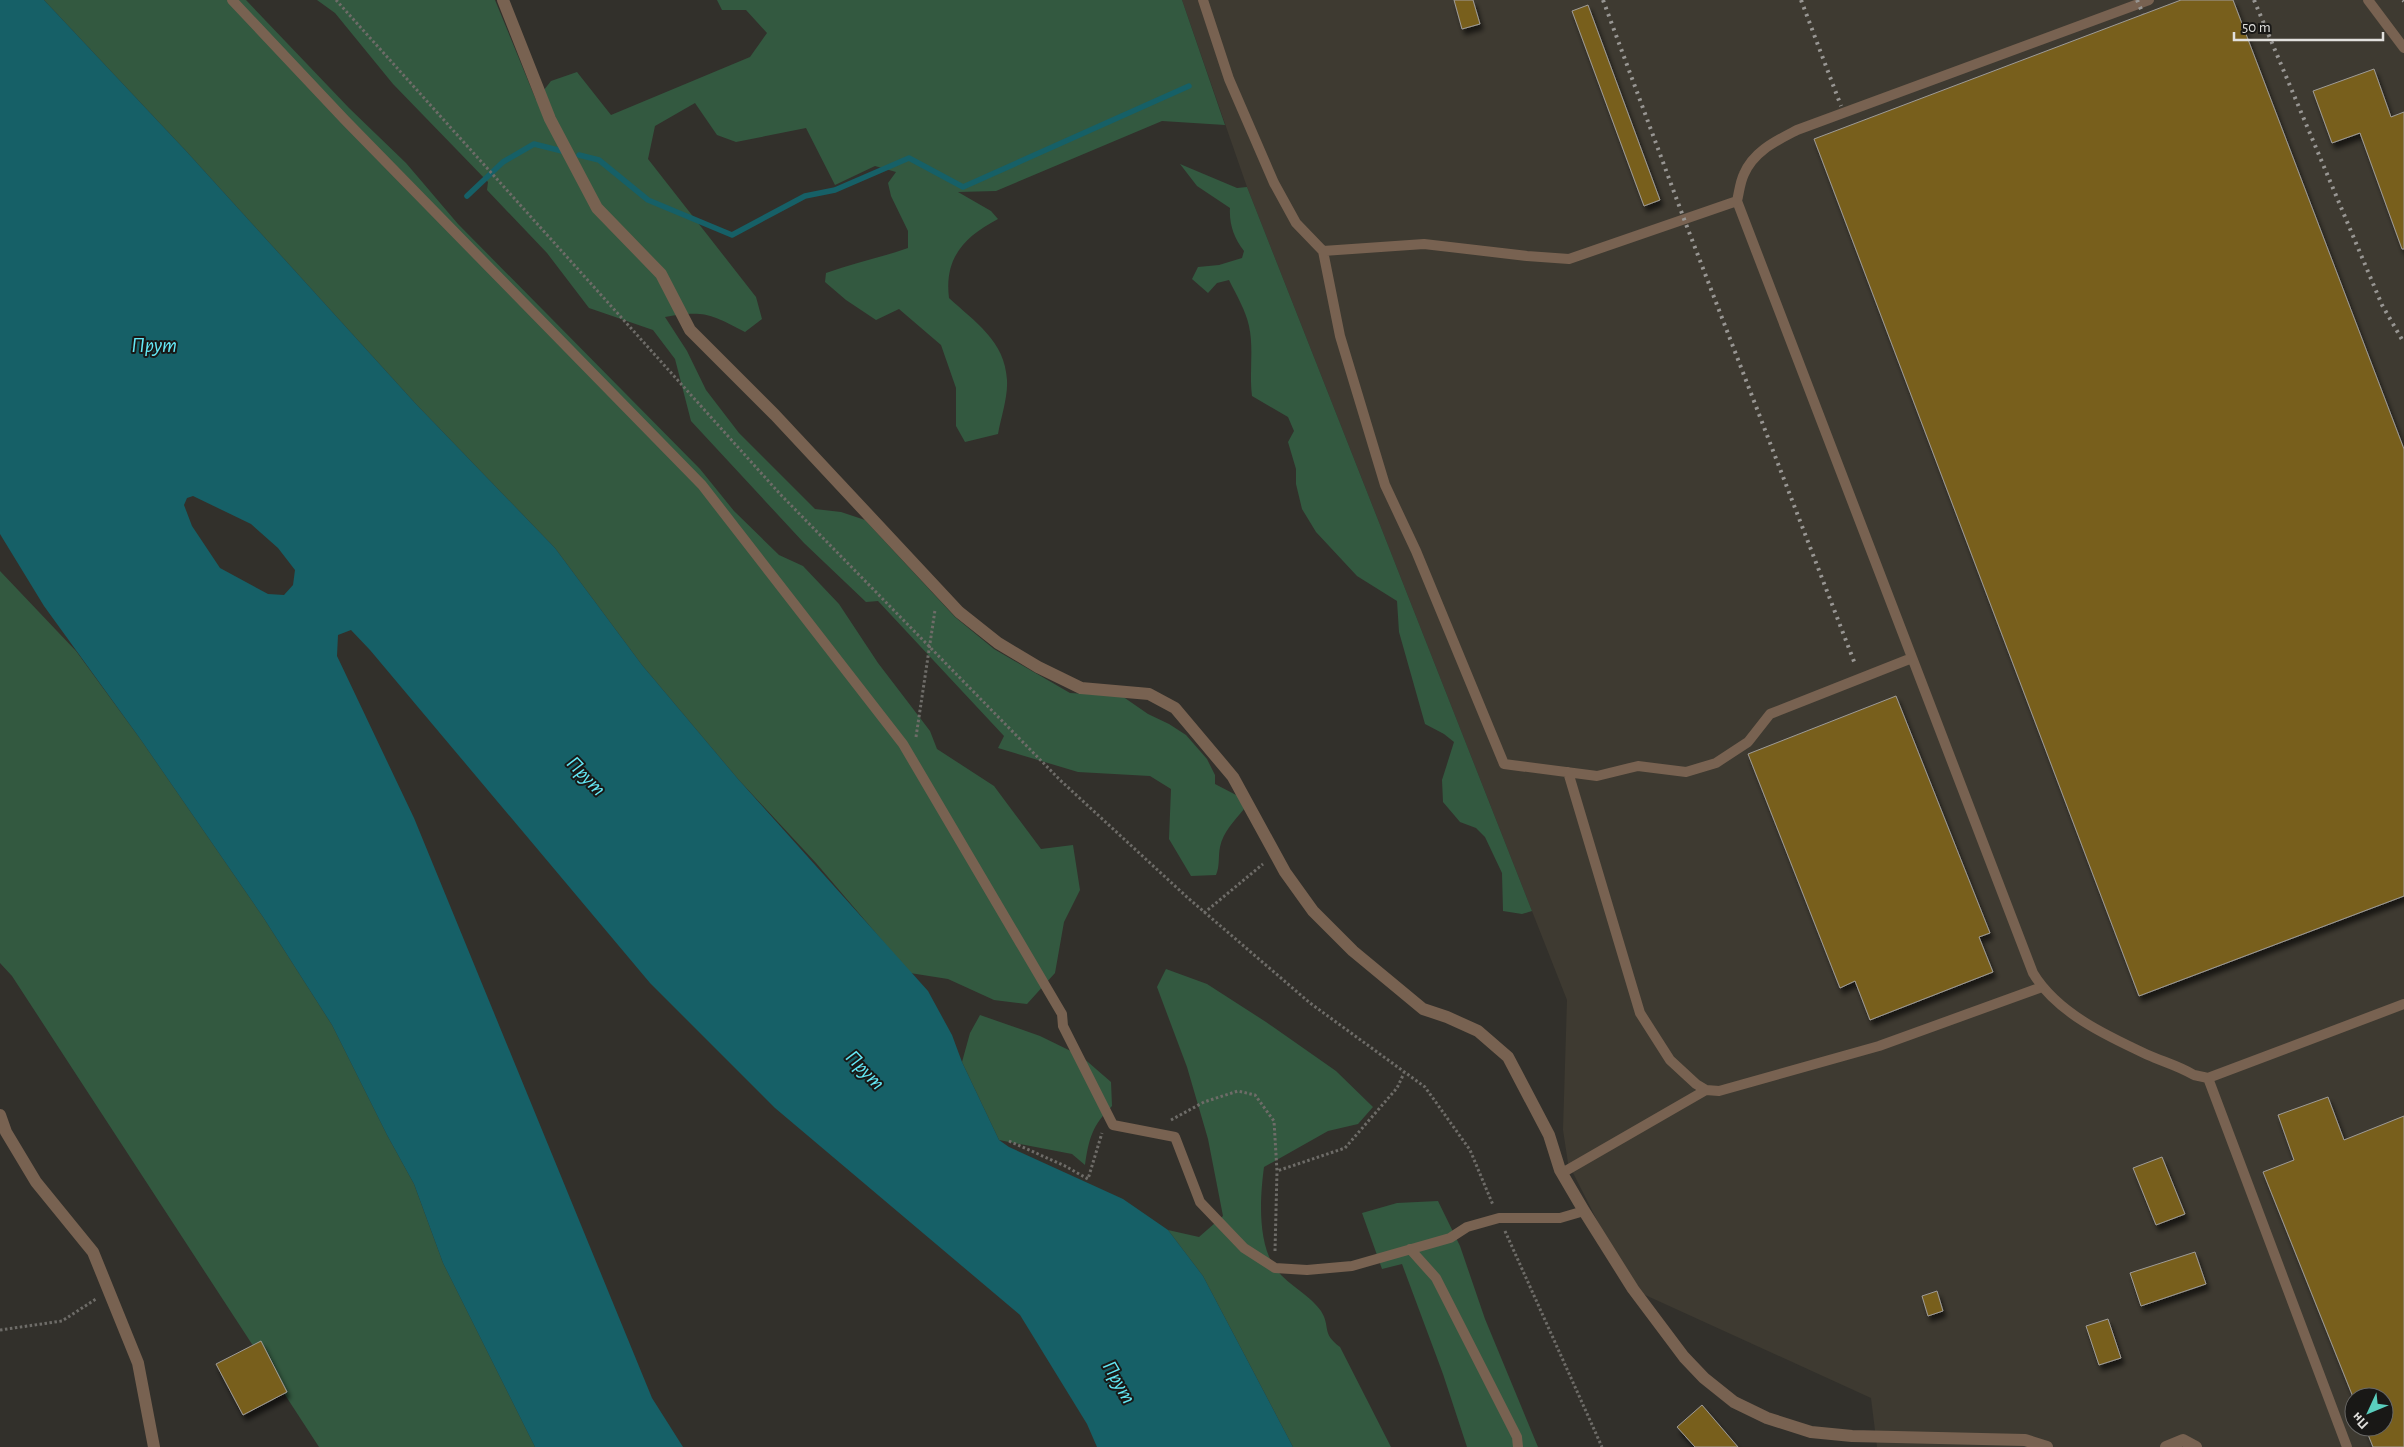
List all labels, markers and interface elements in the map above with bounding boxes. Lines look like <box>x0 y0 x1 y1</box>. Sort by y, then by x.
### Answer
scale bar <box>2234 10 2383 42</box>
text: 50 m <box>2242 20 2271 35</box>
water label: Прут <box>131 335 177 357</box>
water label: Прут <box>562 752 609 800</box>
water label: Прут <box>841 1046 888 1094</box>
water label: Прут <box>1098 1357 1139 1408</box>
north arrow <box>2344 1387 2394 1437</box>
text: Пн <box>2349 1409 2371 1431</box>

